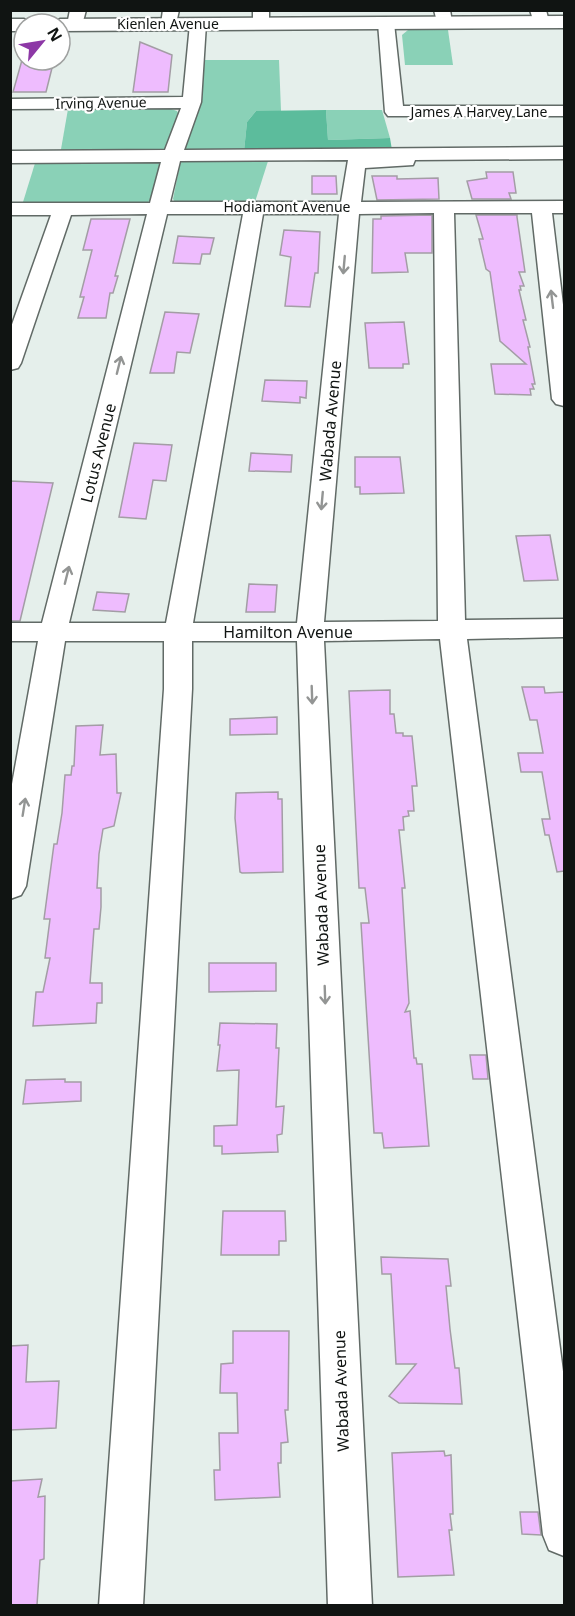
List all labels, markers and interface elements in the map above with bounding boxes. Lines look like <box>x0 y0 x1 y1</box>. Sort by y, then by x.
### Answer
north arrow <box>12 12 72 72</box>
street label: Kienlen Avenue <box>117 14 219 33</box>
text: N <box>42 23 68 46</box>
street label: Irving Avenue <box>55 92 147 113</box>
street label: James A Harvey Lane <box>409 102 548 121</box>
street label: Hodiamont Avenue <box>224 197 351 216</box>
one-way arrow <box>338 255 349 275</box>
one-way arrow <box>547 290 558 310</box>
one-way arrow <box>114 356 126 375</box>
street label: Wabada Avenue <box>314 360 346 482</box>
street label: Lotus Avenue <box>75 401 121 505</box>
one-way arrow <box>316 491 327 511</box>
one-way arrow <box>62 566 74 585</box>
street label: Hamilton Avenue <box>223 621 353 643</box>
one-way arrow <box>307 685 318 705</box>
one-way arrow <box>18 798 29 818</box>
street label: Wabada Avenue <box>308 844 334 966</box>
one-way arrow <box>319 985 330 1005</box>
street label: Wabada Avenue <box>328 1330 354 1452</box>

